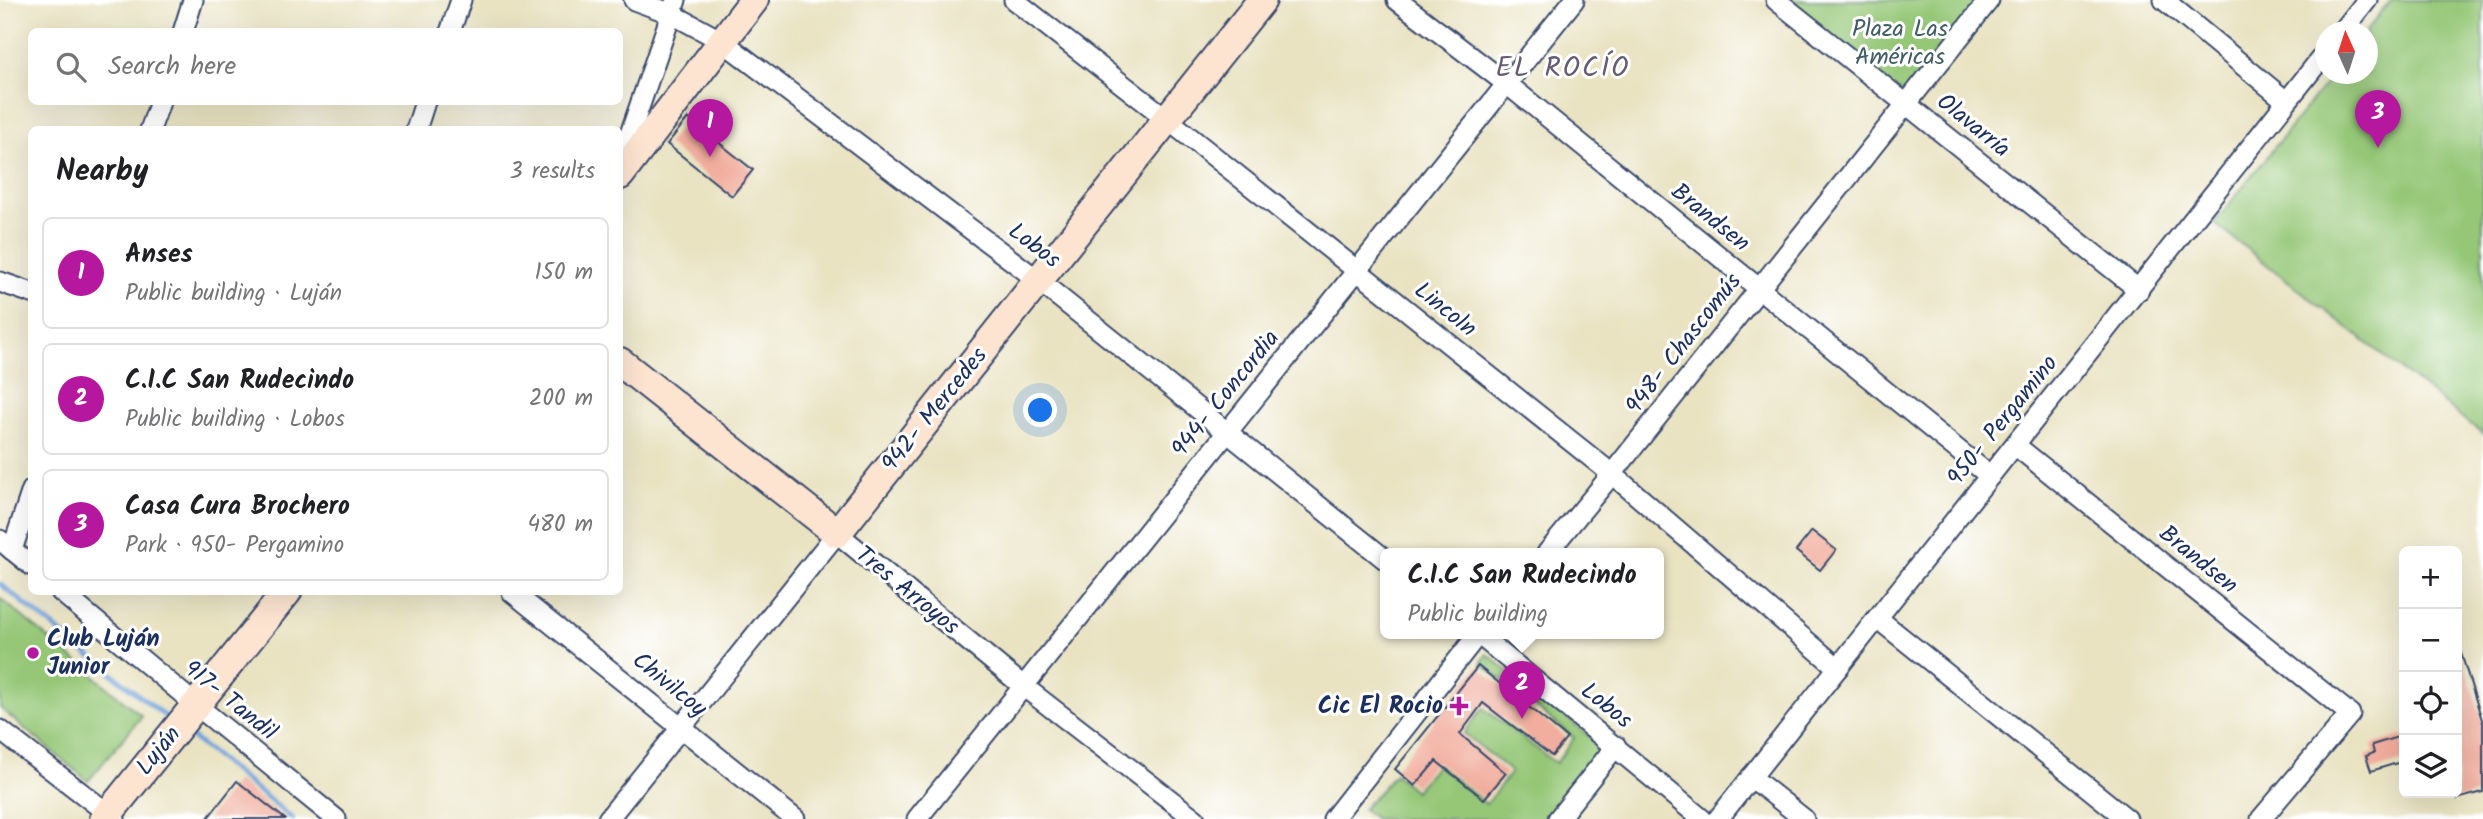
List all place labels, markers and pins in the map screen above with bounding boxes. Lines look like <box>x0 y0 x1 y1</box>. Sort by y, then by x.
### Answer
pin: 3 <box>2355 90 2401 148</box>
pin: 1 <box>687 99 733 157</box>
place label: Club Luján Junior <box>47 620 159 687</box>
marker: Club Luján Junior <box>25 645 41 661</box>
pin: 2 <box>1499 661 1545 719</box>
place label: Cic El Rocio <box>1318 687 1443 726</box>
marker: Cic El Rocio <box>1449 696 1469 716</box>

